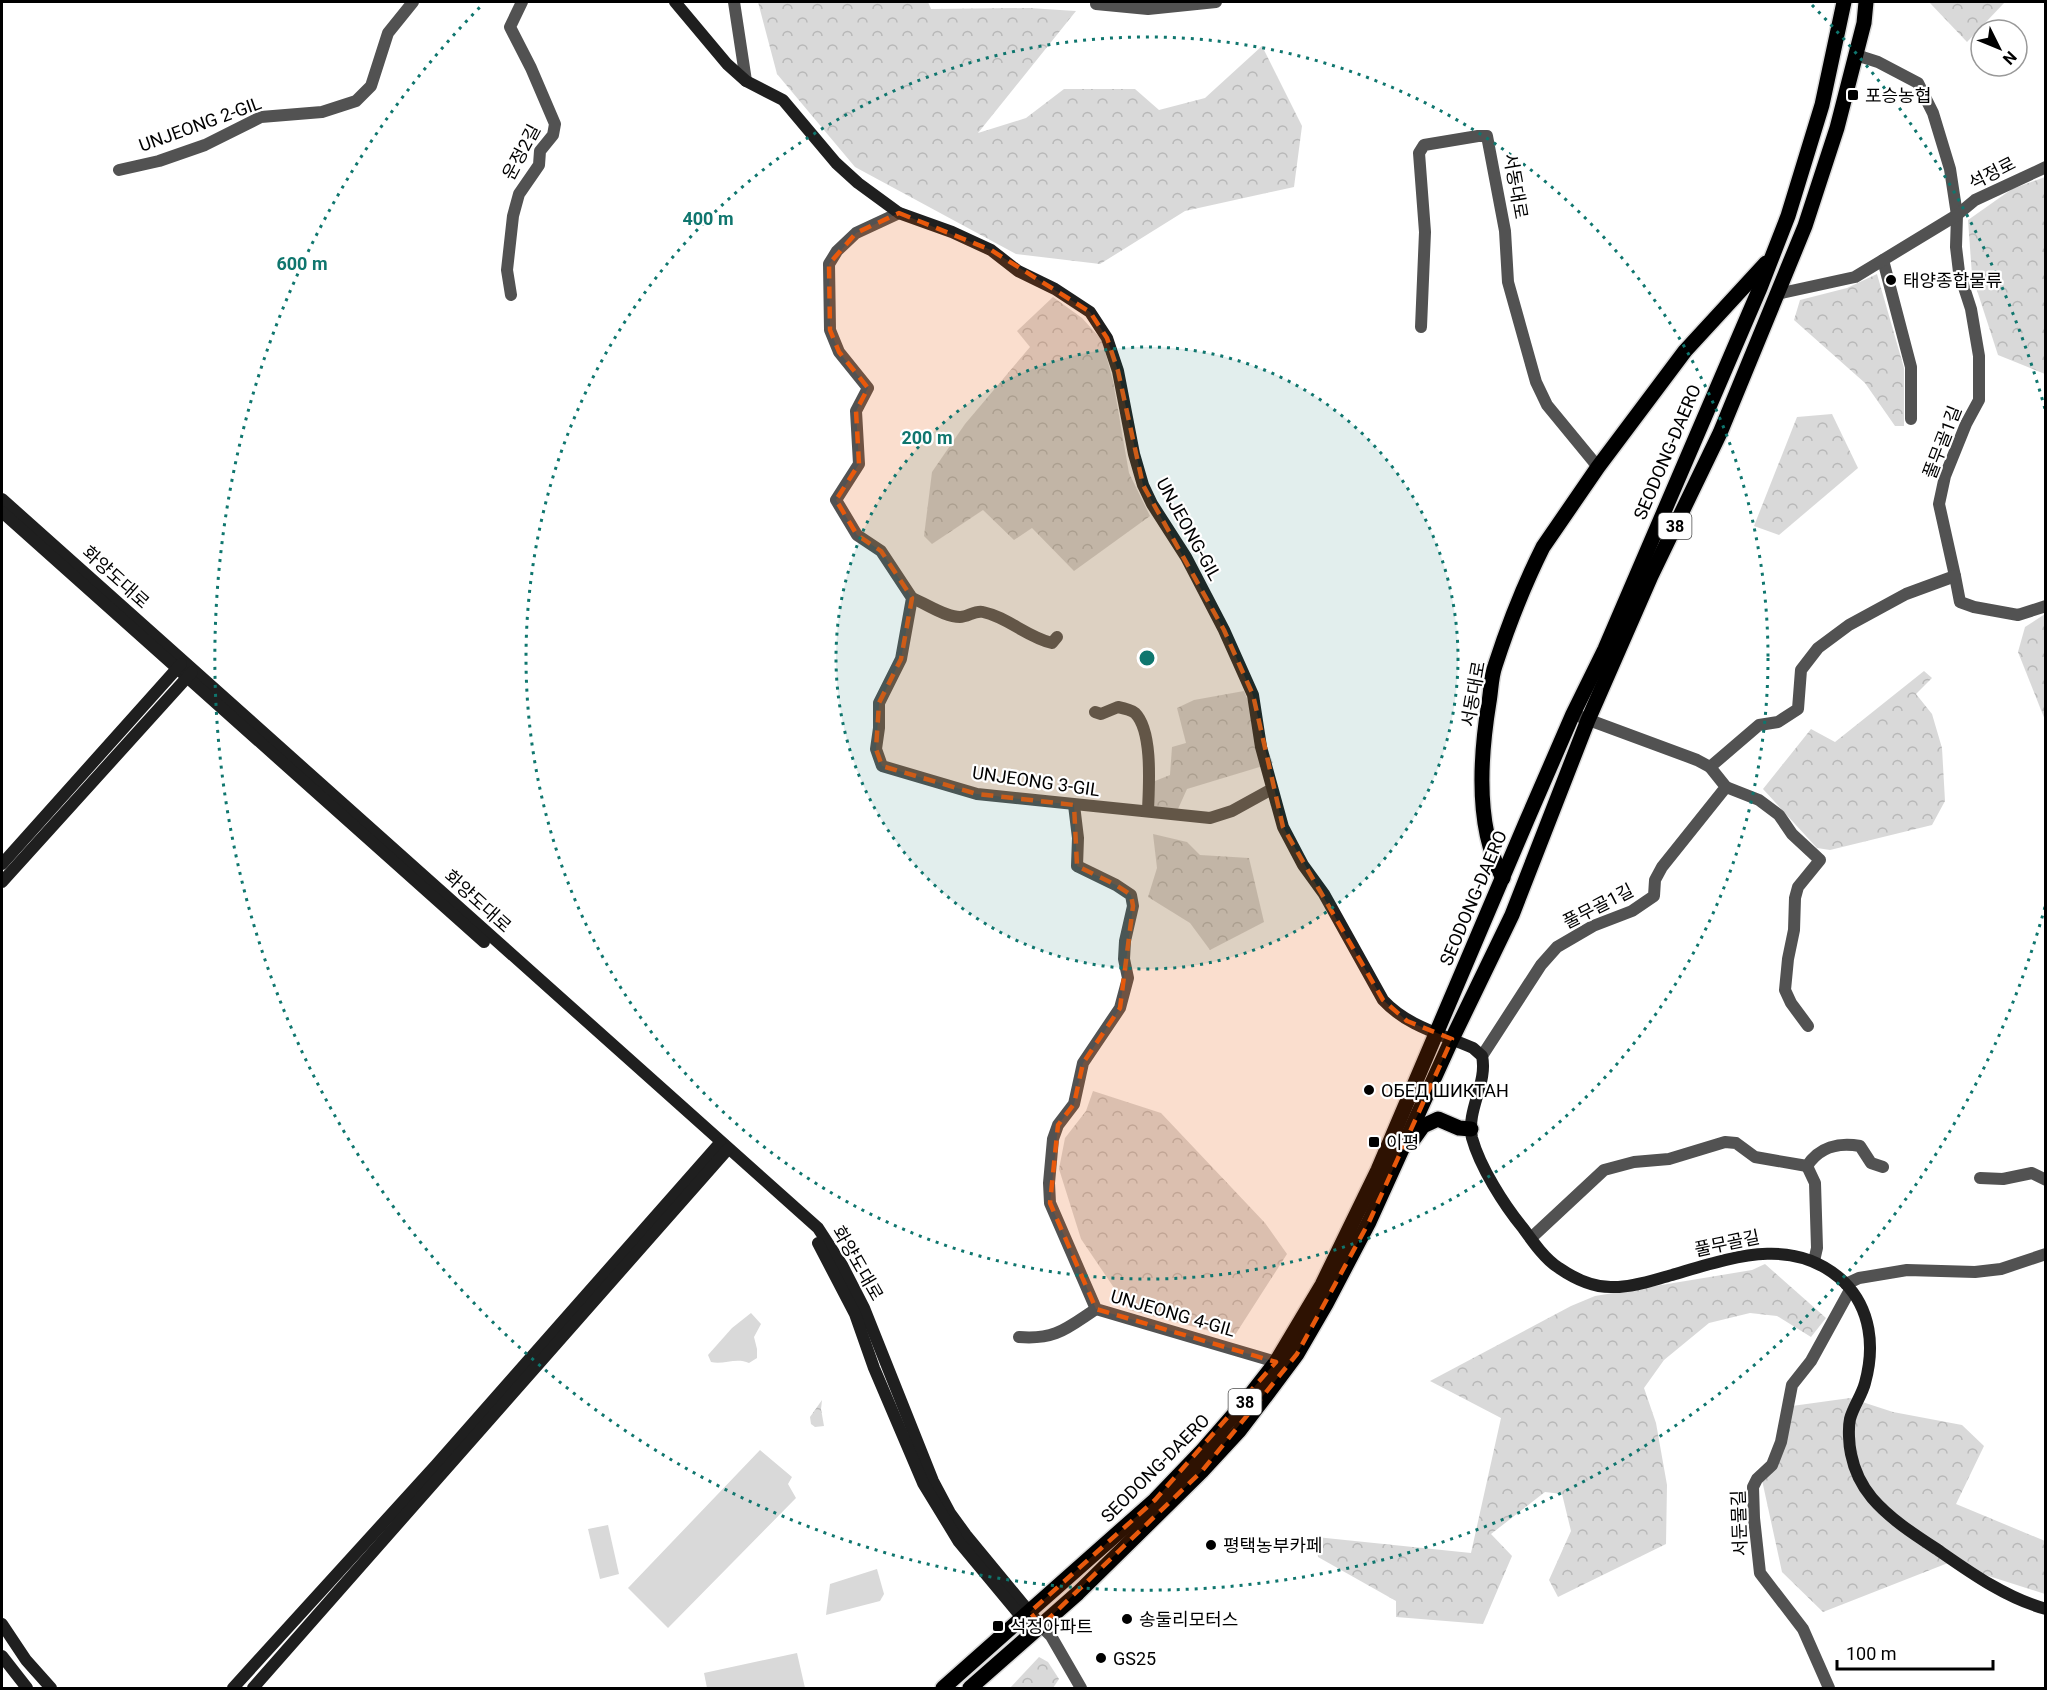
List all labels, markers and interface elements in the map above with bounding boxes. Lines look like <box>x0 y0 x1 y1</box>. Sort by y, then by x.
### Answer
north arrow <box>1969 18 2029 78</box>
text: N <box>1999 47 2020 68</box>
place label: 포승농협 <box>1865 85 1931 106</box>
marker: 포승농협 <box>1846 88 1860 102</box>
street label: UNJEONG 2-GIL <box>136 92 264 156</box>
street label: 운정2길 <box>498 121 544 183</box>
street label: 서동대로 <box>1500 152 1532 220</box>
street label: 석정로 <box>1965 152 2019 194</box>
text: 400 m <box>682 208 734 229</box>
text: 600 m <box>276 253 328 274</box>
place label: 태양종합물류 <box>1903 270 2002 291</box>
marker: 태양종합물류 <box>1884 273 1898 287</box>
street label: SEODONG-DAERO <box>1629 381 1705 523</box>
street label: 풀무골1길 <box>1919 403 1965 481</box>
text: 200 m <box>901 427 953 448</box>
street label: UNJEONG-GIL <box>1152 474 1226 584</box>
road number: 38 <box>1658 513 1692 539</box>
street label: 화양도대로 <box>78 541 154 613</box>
centre of rings <box>1137 648 1157 668</box>
street label: 서동대로 <box>1457 660 1489 728</box>
street label: UNJEONG 3-GIL <box>971 762 1101 800</box>
street label: SEODONG-DAERO <box>1435 827 1511 969</box>
street label: 화양도대로 <box>440 865 516 937</box>
street label: 풀무골1길 <box>1559 879 1637 933</box>
place label: ОБЕД ШИКТАН <box>1381 1080 1509 1101</box>
marker: ОБЕД ШИКТАН <box>1362 1083 1376 1097</box>
place label: 이평 <box>1386 1132 1419 1153</box>
marker: 이평 <box>1367 1135 1381 1149</box>
street label: 화양도대로 <box>828 1222 888 1304</box>
street label: 풀무골길 <box>1692 1226 1762 1260</box>
street label: UNJEONG 4-GIL <box>1108 1285 1238 1341</box>
road number: 38 <box>1228 1389 1262 1415</box>
street label: SEODONG-DAERO <box>1096 1409 1214 1527</box>
street label: 서둔물길 <box>1727 1490 1751 1556</box>
place label: 평택농부카페 <box>1223 1535 1322 1556</box>
marker: 평택농부카페 <box>1204 1538 1218 1552</box>
place label: 송둘리모터스 <box>1139 1609 1238 1630</box>
marker: 송둘리모터스 <box>1120 1612 1134 1626</box>
place label: 석정아파트 <box>1010 1616 1093 1637</box>
marker: 석정아파트 <box>991 1619 1005 1633</box>
scale bar <box>1837 1633 1993 1671</box>
text: 100 m <box>1846 1643 1897 1664</box>
place label: GS25 <box>1113 1648 1156 1669</box>
marker: GS25 <box>1094 1651 1108 1665</box>

